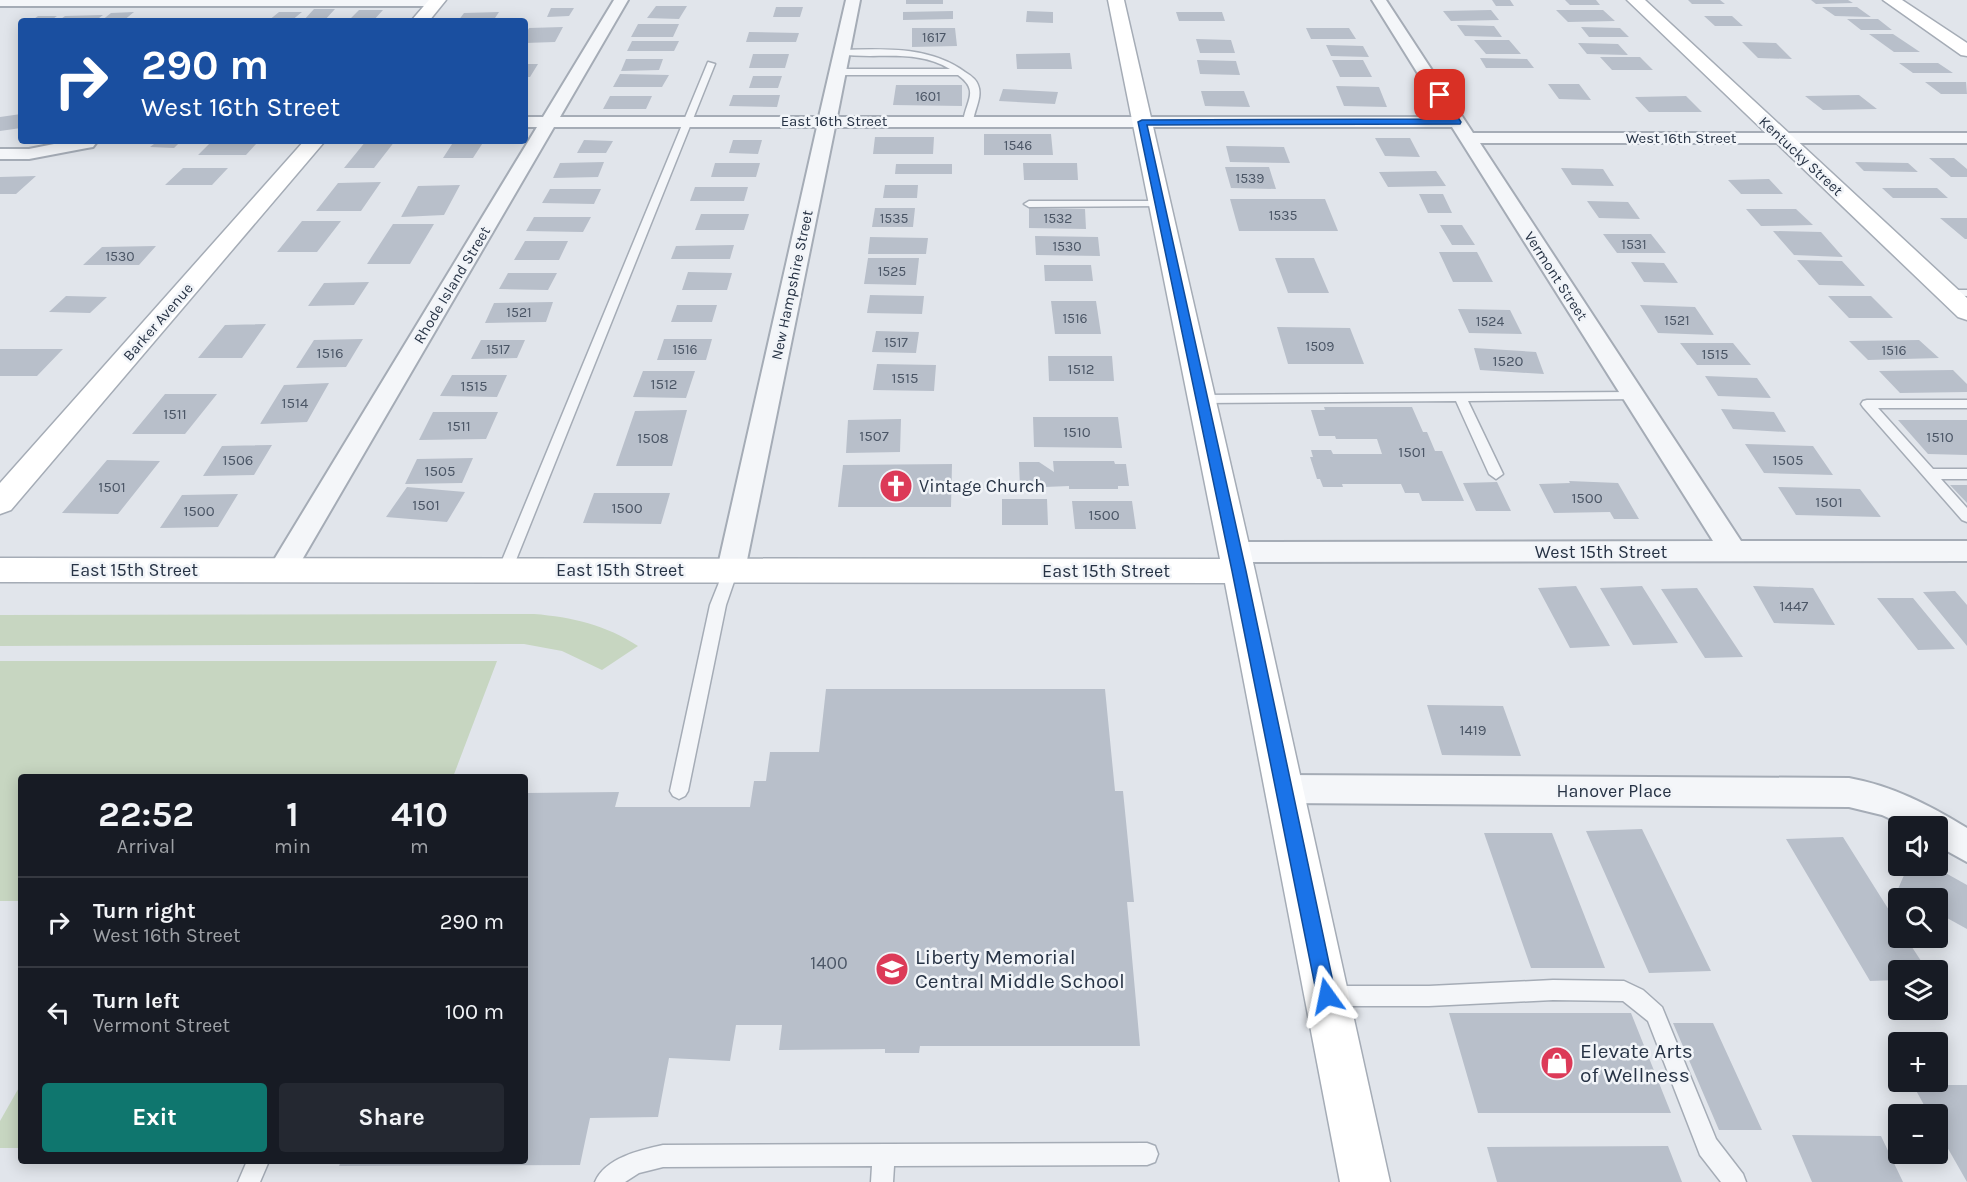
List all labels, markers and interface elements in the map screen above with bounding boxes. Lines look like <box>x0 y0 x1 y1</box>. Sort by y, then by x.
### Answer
house number: 1617 <box>922 29 946 46</box>
text: 290 m <box>141 40 269 90</box>
icon: right <box>42 42 120 120</box>
pin <box>1414 69 1465 120</box>
icon: arrive <box>1423 78 1456 111</box>
house number: 1601 <box>915 88 941 105</box>
text: West 16th Street <box>141 91 340 123</box>
street label: East 16th Street <box>781 112 888 130</box>
street label: Kentucky Street <box>1755 112 1847 200</box>
street label: West 16th Street <box>1626 129 1737 147</box>
house number: 1546 <box>1004 137 1032 154</box>
house number: 1539 <box>1236 170 1264 187</box>
house number: 1535 <box>1269 207 1297 224</box>
street label: New Hampshire Street <box>767 208 817 362</box>
house number: 1535 <box>880 210 908 227</box>
house number: 1532 <box>1044 210 1072 227</box>
street label: Rhode Island Street <box>410 223 494 347</box>
street label: Vermont Street <box>1520 228 1592 324</box>
house number: 1531 <box>1621 236 1647 253</box>
house number: 1530 <box>1052 238 1082 255</box>
house number: 1530 <box>105 248 135 265</box>
house number: 1525 <box>878 263 906 280</box>
street label: Barker Avenue <box>119 279 197 365</box>
house number: 1521 <box>506 304 532 321</box>
house number: 1516 <box>1062 310 1088 327</box>
house number: 1521 <box>1664 312 1690 329</box>
house number: 1524 <box>1476 313 1504 330</box>
house number: 1517 <box>884 334 908 351</box>
house number: 1509 <box>1306 338 1334 355</box>
house number: 1517 <box>486 341 510 358</box>
house number: 1516 <box>672 341 698 358</box>
house number: 1516 <box>1881 342 1907 359</box>
house number: 1516 <box>317 344 343 362</box>
house number: 1515 <box>1702 345 1728 363</box>
house number: 1520 <box>1492 352 1524 370</box>
house number: 1512 <box>1067 360 1095 378</box>
house number: 1515 <box>892 369 918 387</box>
house number: 1512 <box>650 375 678 393</box>
house number: 1515 <box>461 377 487 395</box>
house number: 1514 <box>282 394 309 412</box>
house number: 1511 <box>163 405 187 423</box>
house number: 1511 <box>447 417 471 435</box>
house number: 1510 <box>1063 423 1091 441</box>
house number: 1507 <box>859 427 889 445</box>
house number: 1510 <box>1926 428 1954 446</box>
house number: 1508 <box>637 429 669 447</box>
house number: 1501 <box>1398 443 1426 461</box>
house number: 1506 <box>223 451 253 469</box>
house number: 1505 <box>1773 451 1803 469</box>
house number: 1505 <box>425 462 455 480</box>
church icon: Vintage Church <box>878 468 914 504</box>
place label: Vintage Church <box>919 475 1045 497</box>
house number: 1501 <box>98 478 126 496</box>
house number: 1500 <box>1571 489 1603 507</box>
house number: 1501 <box>1815 493 1843 511</box>
house number: 1501 <box>412 496 440 514</box>
house number: 1500 <box>611 499 643 517</box>
house number: 1500 <box>183 502 215 520</box>
house number: 1500 <box>1088 506 1120 524</box>
street label: West 15th Street <box>1535 541 1668 563</box>
street label: East 15th Street <box>70 559 198 581</box>
street label: East 15th Street <box>556 559 684 581</box>
street label: East 15th Street <box>1042 560 1170 582</box>
house number: 1447 <box>1780 597 1808 615</box>
house number: 1419 <box>1460 721 1487 739</box>
street label: Hanover Place <box>1556 780 1672 802</box>
text: 22:52 <box>98 793 194 835</box>
text: 1 <box>286 793 299 835</box>
text: 410 <box>391 793 448 835</box>
map controls <box>1888 816 1948 1164</box>
button: sound <box>1888 816 1948 876</box>
text: Arrival <box>117 835 175 858</box>
text: min <box>274 835 311 858</box>
text: m <box>410 835 429 858</box>
button: search <box>1888 888 1948 948</box>
text: Turn right <box>93 898 196 924</box>
icon: right <box>42 906 75 939</box>
text: 290 m <box>440 909 504 935</box>
text: West 16th Street <box>93 924 241 947</box>
place label: Liberty Memorial Central Middle School <box>915 945 1125 993</box>
school or university icon: Liberty Memorial Central Middle School <box>874 951 910 987</box>
house number: 1400 <box>810 952 848 974</box>
button: layers <box>1888 960 1948 1020</box>
position arrow <box>1295 964 1359 1028</box>
text: Turn left <box>93 988 180 1014</box>
icon: left <box>42 996 75 1029</box>
text: 100 m <box>445 999 504 1025</box>
text: Vermont Street <box>93 1014 230 1037</box>
button: + <box>1888 1032 1948 1092</box>
place label: Elevate Arts of Wellness <box>1580 1039 1693 1087</box>
shop icon: Elevate Arts of Wellness <box>1539 1045 1575 1081</box>
button: Exit <box>42 1083 267 1152</box>
button: Share <box>279 1083 504 1152</box>
button: − <box>1888 1104 1948 1164</box>

